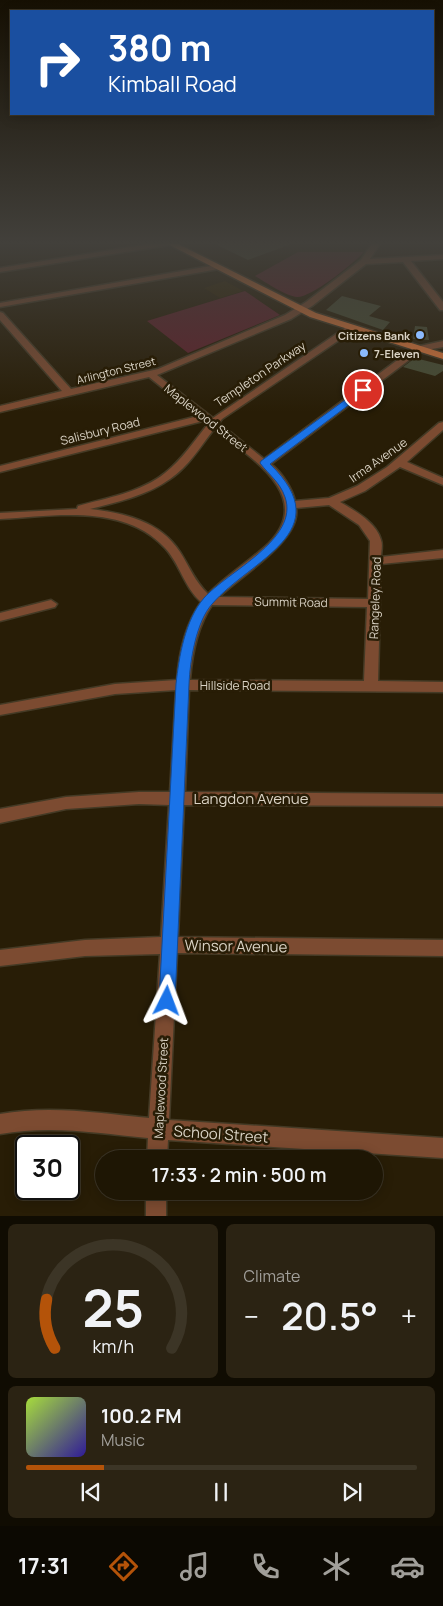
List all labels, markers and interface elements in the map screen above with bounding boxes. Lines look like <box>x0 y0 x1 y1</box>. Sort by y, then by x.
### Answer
text: 380 m <box>108 24 211 72</box>
icon: right <box>25 30 90 95</box>
text: Kimball Road <box>108 69 237 99</box>
place label: Citizens Bank <box>338 328 411 343</box>
marker: Citizens Bank <box>414 329 426 341</box>
street label: Templeton Parkway <box>211 337 310 411</box>
place label: 7-Eleven <box>374 346 420 361</box>
marker: 7-Eleven <box>358 347 370 359</box>
street label: Arlington Street <box>75 353 157 387</box>
pin <box>342 369 384 411</box>
icon: arrive <box>349 376 377 404</box>
street label: Maplewood Street <box>161 380 251 456</box>
street label: Salisbury Road <box>58 413 142 449</box>
street label: Irma Avenue <box>345 434 411 486</box>
street label: Rangeley Road <box>365 557 385 639</box>
street label: Summit Road <box>254 593 328 611</box>
street label: Hillside Road <box>200 677 270 694</box>
street label: Langdon Avenue <box>194 788 309 809</box>
street label: Winsor Avenue <box>184 935 288 957</box>
position arrow <box>140 974 192 1026</box>
street label: Maplewood Street <box>150 1037 172 1139</box>
street label: School Street <box>173 1120 269 1148</box>
speed limit sign: 30 <box>15 1135 80 1200</box>
text: 17:33 · 2 min · 500 m <box>151 1162 327 1188</box>
text: Climate <box>244 1265 300 1287</box>
text: 25 <box>82 1272 143 1343</box>
text: 20.5° <box>281 1289 378 1341</box>
text: − <box>244 1297 259 1335</box>
text: + <box>401 1297 417 1335</box>
text: km/h <box>92 1334 134 1358</box>
text: 100.2 FM <box>101 1403 181 1429</box>
text: Music <box>101 1429 145 1451</box>
icon: previous <box>77 1478 105 1506</box>
icon: pause <box>207 1478 235 1506</box>
icon: next <box>338 1478 366 1506</box>
icon: directions <box>106 1549 141 1584</box>
icon: music <box>177 1549 212 1584</box>
icon: phone <box>248 1549 283 1584</box>
icon: climate <box>319 1549 354 1584</box>
icon: car <box>390 1549 425 1584</box>
text: 17:31 <box>18 1551 69 1581</box>

